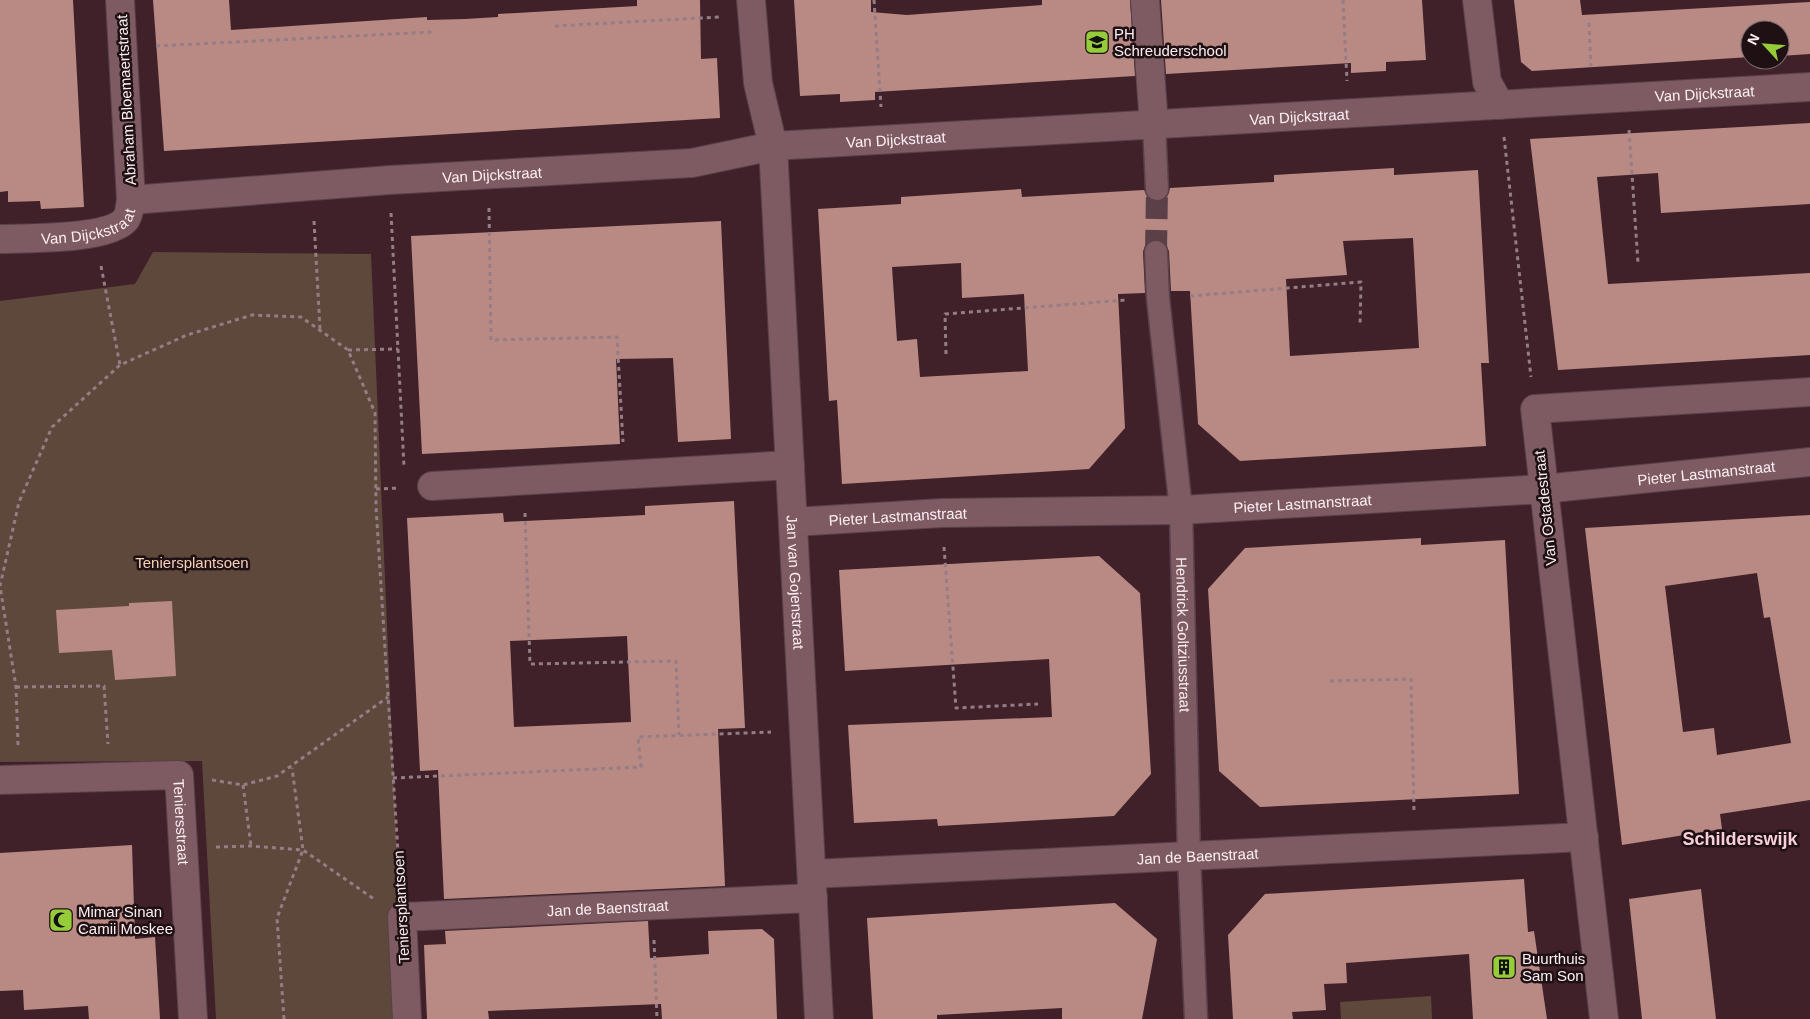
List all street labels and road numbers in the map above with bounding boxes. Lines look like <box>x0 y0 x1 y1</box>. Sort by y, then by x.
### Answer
street label: Abraham Bloemaertstraat <box>113 13 139 186</box>
street label: Van Dijckstraat <box>1654 82 1756 104</box>
street label: Van Dijckstraat <box>1249 105 1350 127</box>
street label: Van Dijckstraat <box>845 128 947 150</box>
street label: Van Dijckstraat <box>442 163 543 186</box>
street label: Van Dijckstraat <box>41 206 138 247</box>
street label: Van Ostadestraat <box>1530 449 1559 566</box>
street label: Pieter Lastmanstraat <box>1637 457 1777 488</box>
street label: Pieter Lastmanstraat <box>1233 490 1373 515</box>
street label: Pieter Lastmanstraat <box>828 504 968 528</box>
street label: Jan van Gojenstraat <box>784 515 808 651</box>
street label: Hendrick Goltziusstraat <box>1174 557 1194 713</box>
street label: Teniersstraat <box>171 778 193 866</box>
street label: Jan de Baenstraat <box>1136 844 1260 867</box>
street label: Teniersplantsoen <box>390 850 412 964</box>
street label: Jan de Baenstraat <box>546 896 670 919</box>

